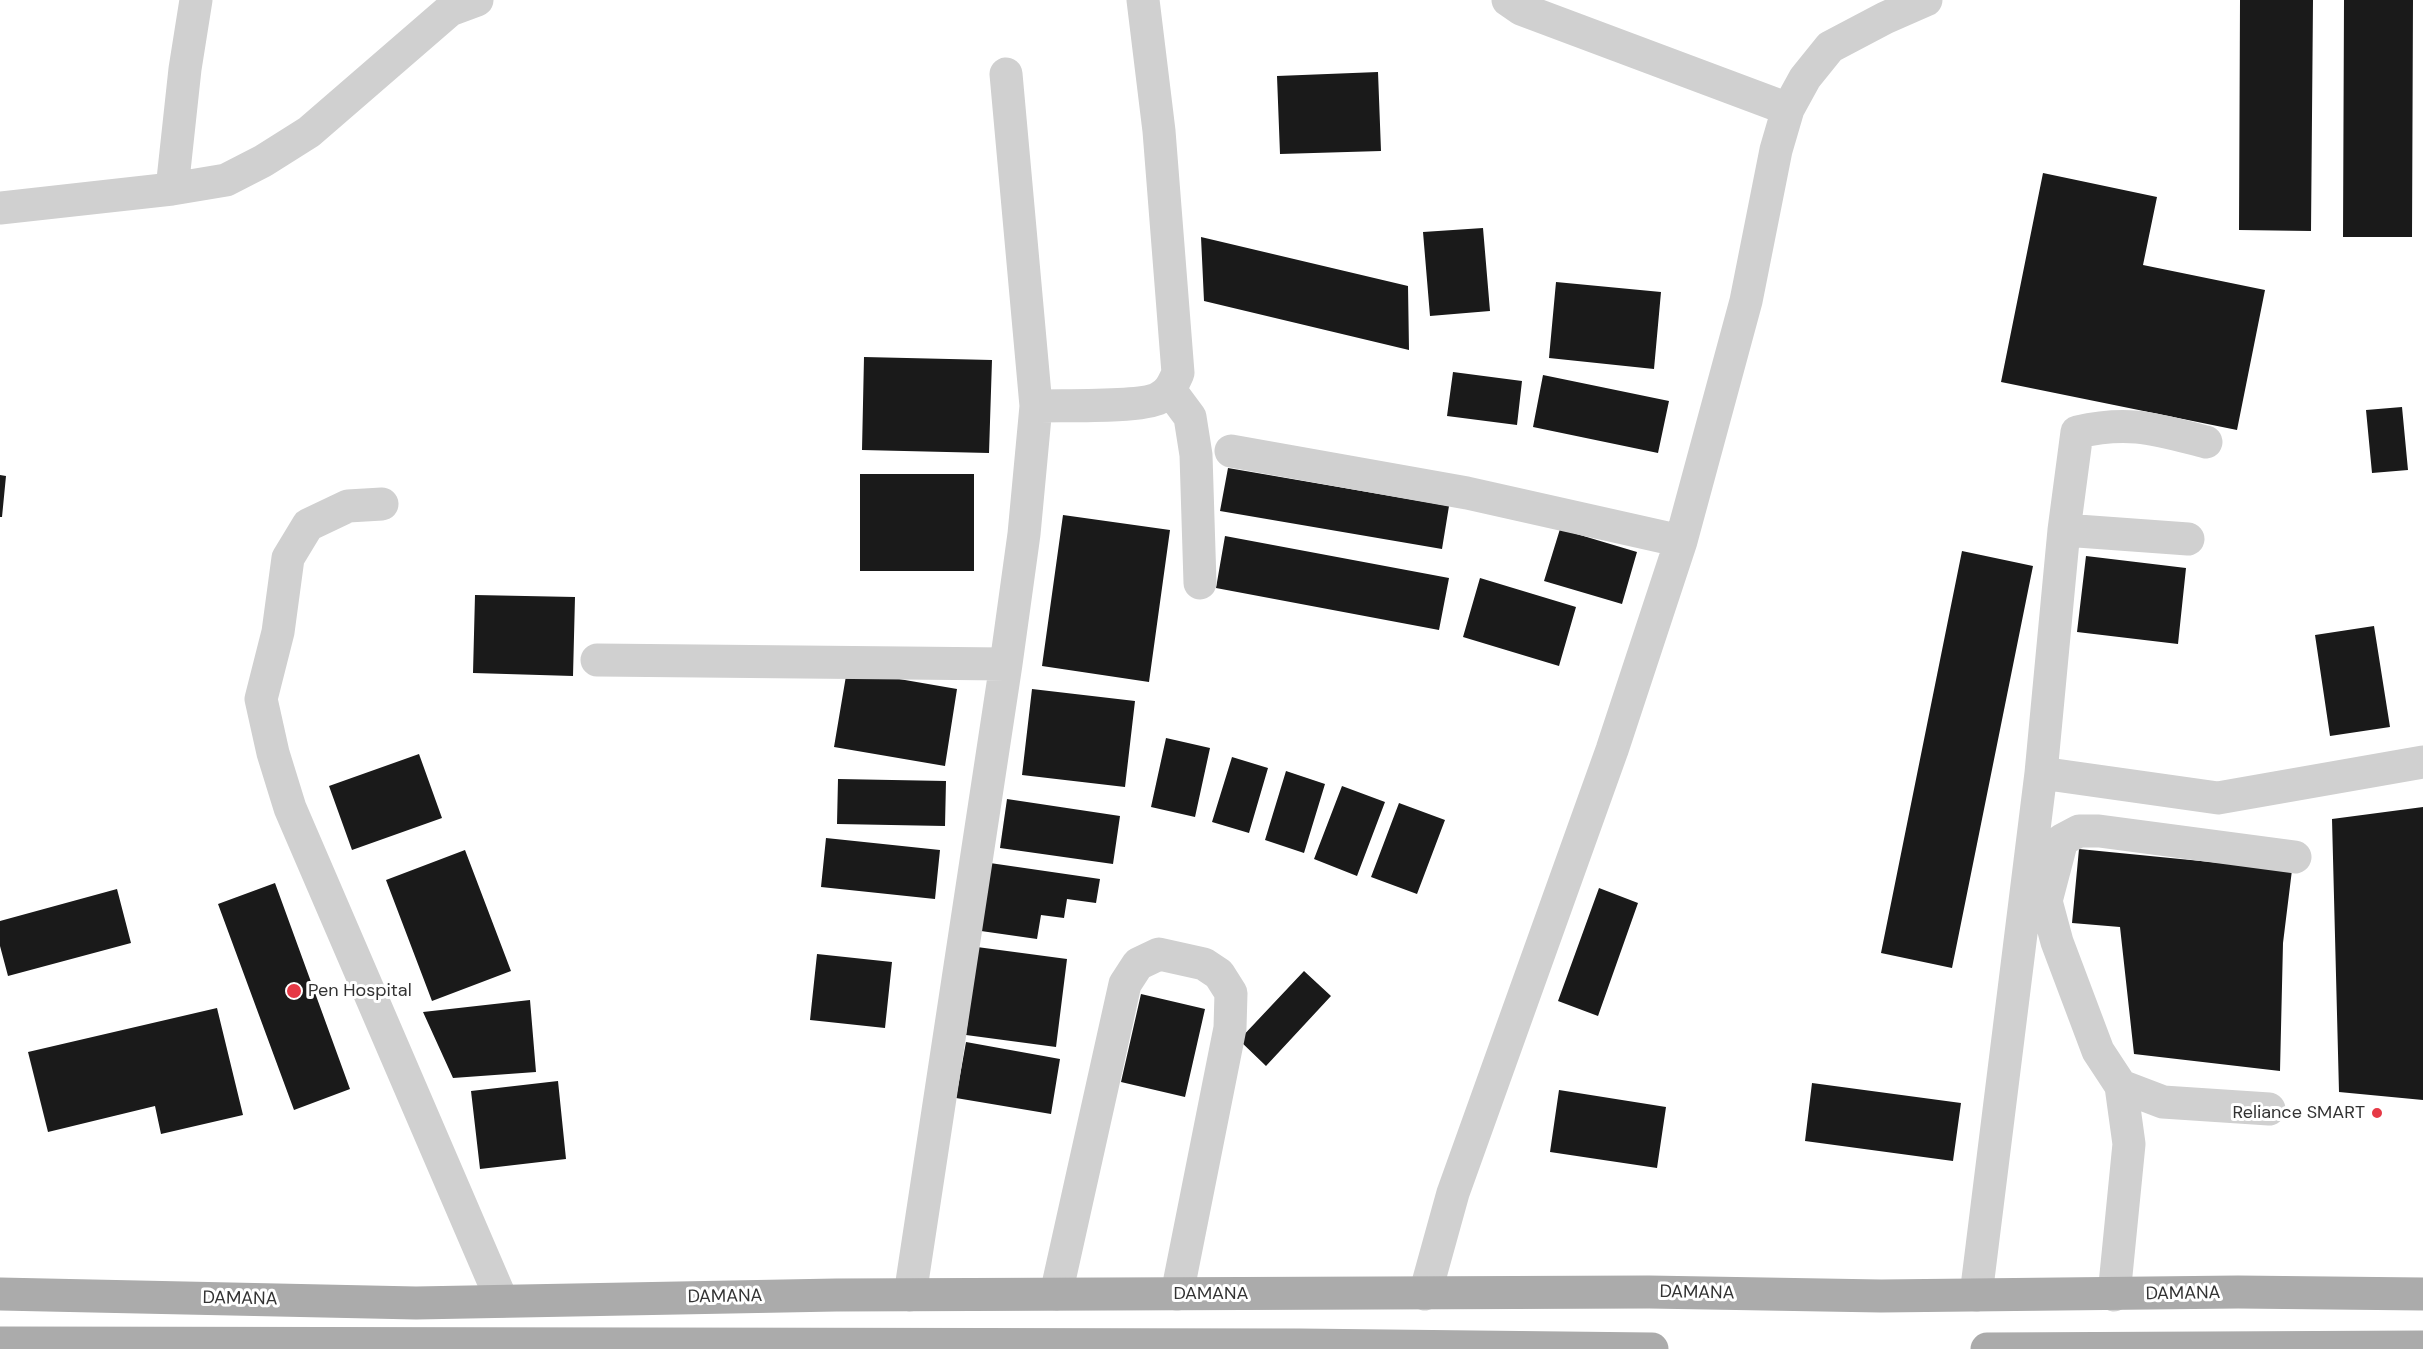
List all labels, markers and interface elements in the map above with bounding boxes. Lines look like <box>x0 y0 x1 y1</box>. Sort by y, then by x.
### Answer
place label: Pen Hospital <box>308 980 412 1002</box>
marker: Pen Hospital <box>285 982 303 1000</box>
place label: Reliance SMART <box>2233 1102 2365 1124</box>
marker: Reliance SMART <box>2370 1106 2384 1120</box>
street label: DAMANA <box>1659 1282 1735 1304</box>
street label: DAMANA <box>1174 1283 1248 1305</box>
street label: DAMANA <box>2145 1283 2221 1305</box>
street label: DAMANA <box>687 1286 763 1308</box>
street label: DAMANA <box>202 1288 278 1310</box>

